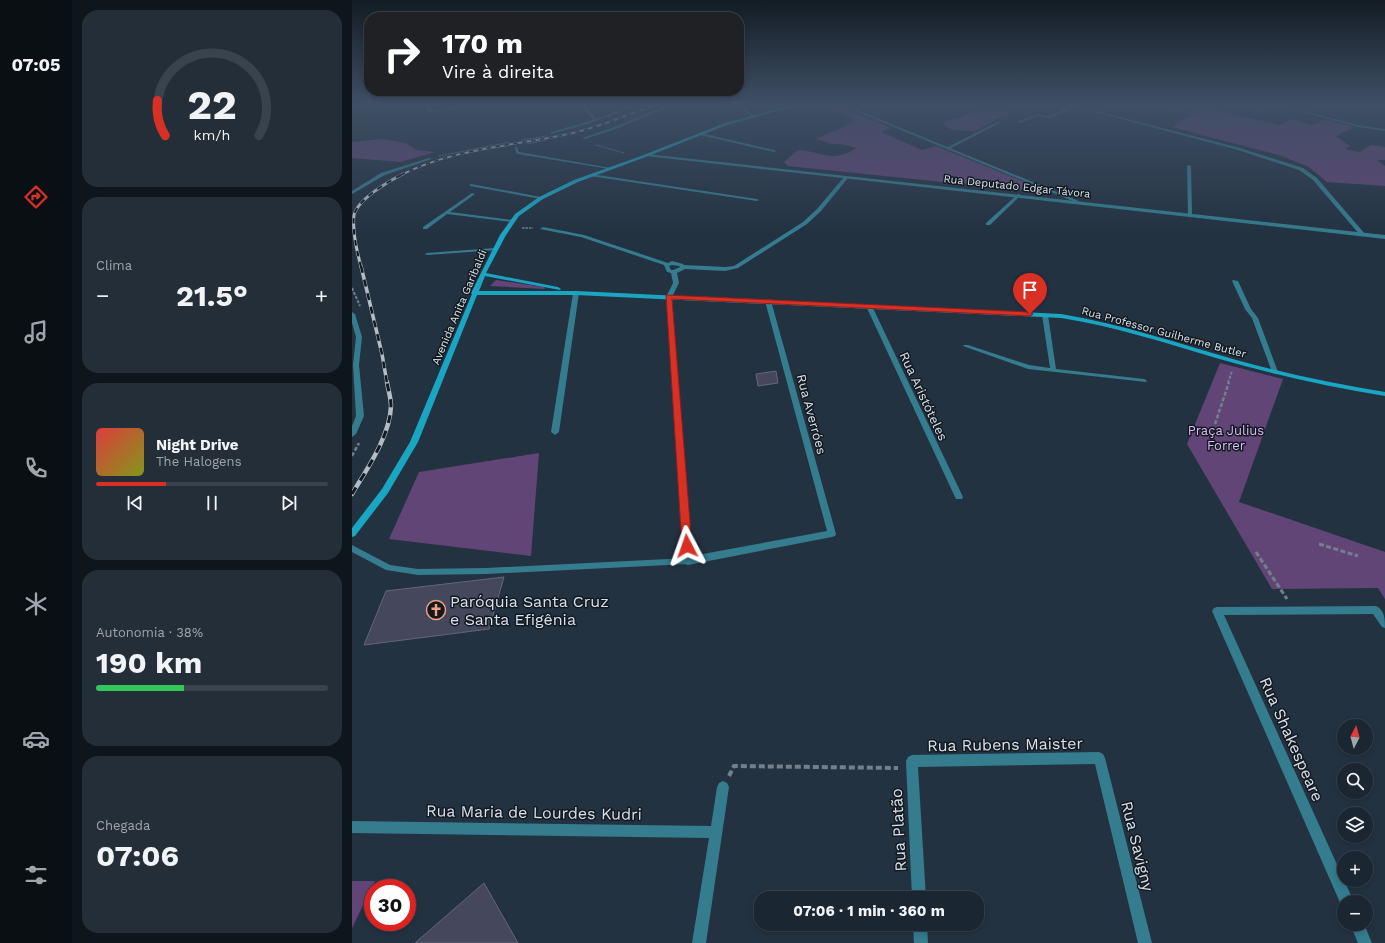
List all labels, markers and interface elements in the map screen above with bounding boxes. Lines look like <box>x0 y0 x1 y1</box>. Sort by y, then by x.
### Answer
text: 170 m <box>442 27 523 60</box>
icon: right <box>376 28 428 80</box>
text: 07:05 <box>11 54 61 75</box>
text: Vire à direita <box>442 61 554 82</box>
text: 22 <box>187 80 237 129</box>
text: km/h <box>194 127 230 143</box>
street label: Rua Deputado Edgar Távora <box>943 172 1091 201</box>
icon: directions <box>22 183 50 211</box>
street label: Avenida Anita Garibaldi <box>429 247 490 367</box>
text: Clima <box>96 258 132 273</box>
pin <box>1013 273 1047 314</box>
text: 21.5° <box>176 278 248 313</box>
icon: arrive <box>1019 279 1041 301</box>
text: − <box>96 283 109 308</box>
text: + <box>315 283 328 308</box>
street label: Rua Professor Guilherme Butler <box>1080 304 1248 361</box>
icon: music <box>22 318 50 346</box>
street label: Rua Aristóteles <box>896 349 951 443</box>
street label: Rua Averróes <box>794 372 829 456</box>
park label: Praça Julius Forrer <box>1188 423 1264 453</box>
text: Night Drive <box>156 436 239 454</box>
icon: phone <box>22 454 50 482</box>
text: The Halogens <box>156 454 242 469</box>
icon: previous <box>124 492 146 514</box>
icon: pause <box>201 492 223 514</box>
icon: next <box>278 492 300 514</box>
position arrow <box>666 525 708 567</box>
icon: climate <box>22 590 50 618</box>
place label: Paróquia Santa Cruz e Santa Efigênia <box>450 592 609 629</box>
church icon: Paróquia Santa Cruz e Santa Efigênia <box>425 599 447 621</box>
text: Autonomia · 38% <box>96 625 203 640</box>
text: 190 km <box>96 645 202 680</box>
street label: Rua Shakespeare <box>1256 674 1327 804</box>
north arrow <box>1337 719 1373 755</box>
map controls <box>1337 719 1373 931</box>
icon: car <box>22 725 50 753</box>
street label: Rua Rubens Maister <box>927 734 1083 755</box>
button: search <box>1337 763 1373 799</box>
street label: Rua Platão <box>887 788 910 872</box>
street label: Rua Savigny <box>1117 799 1158 894</box>
street label: Rua Maria de Lourdes Kudri <box>426 801 642 824</box>
button: layers <box>1337 807 1373 843</box>
text: Chegada <box>96 818 150 833</box>
text: 07:06 <box>96 838 179 873</box>
button: + <box>1337 851 1373 887</box>
icon: filters <box>22 861 50 889</box>
speed limit sign: 30 <box>364 879 416 931</box>
button: − <box>1337 895 1373 931</box>
text: 07:06 · 1 min · 360 m <box>793 902 945 920</box>

